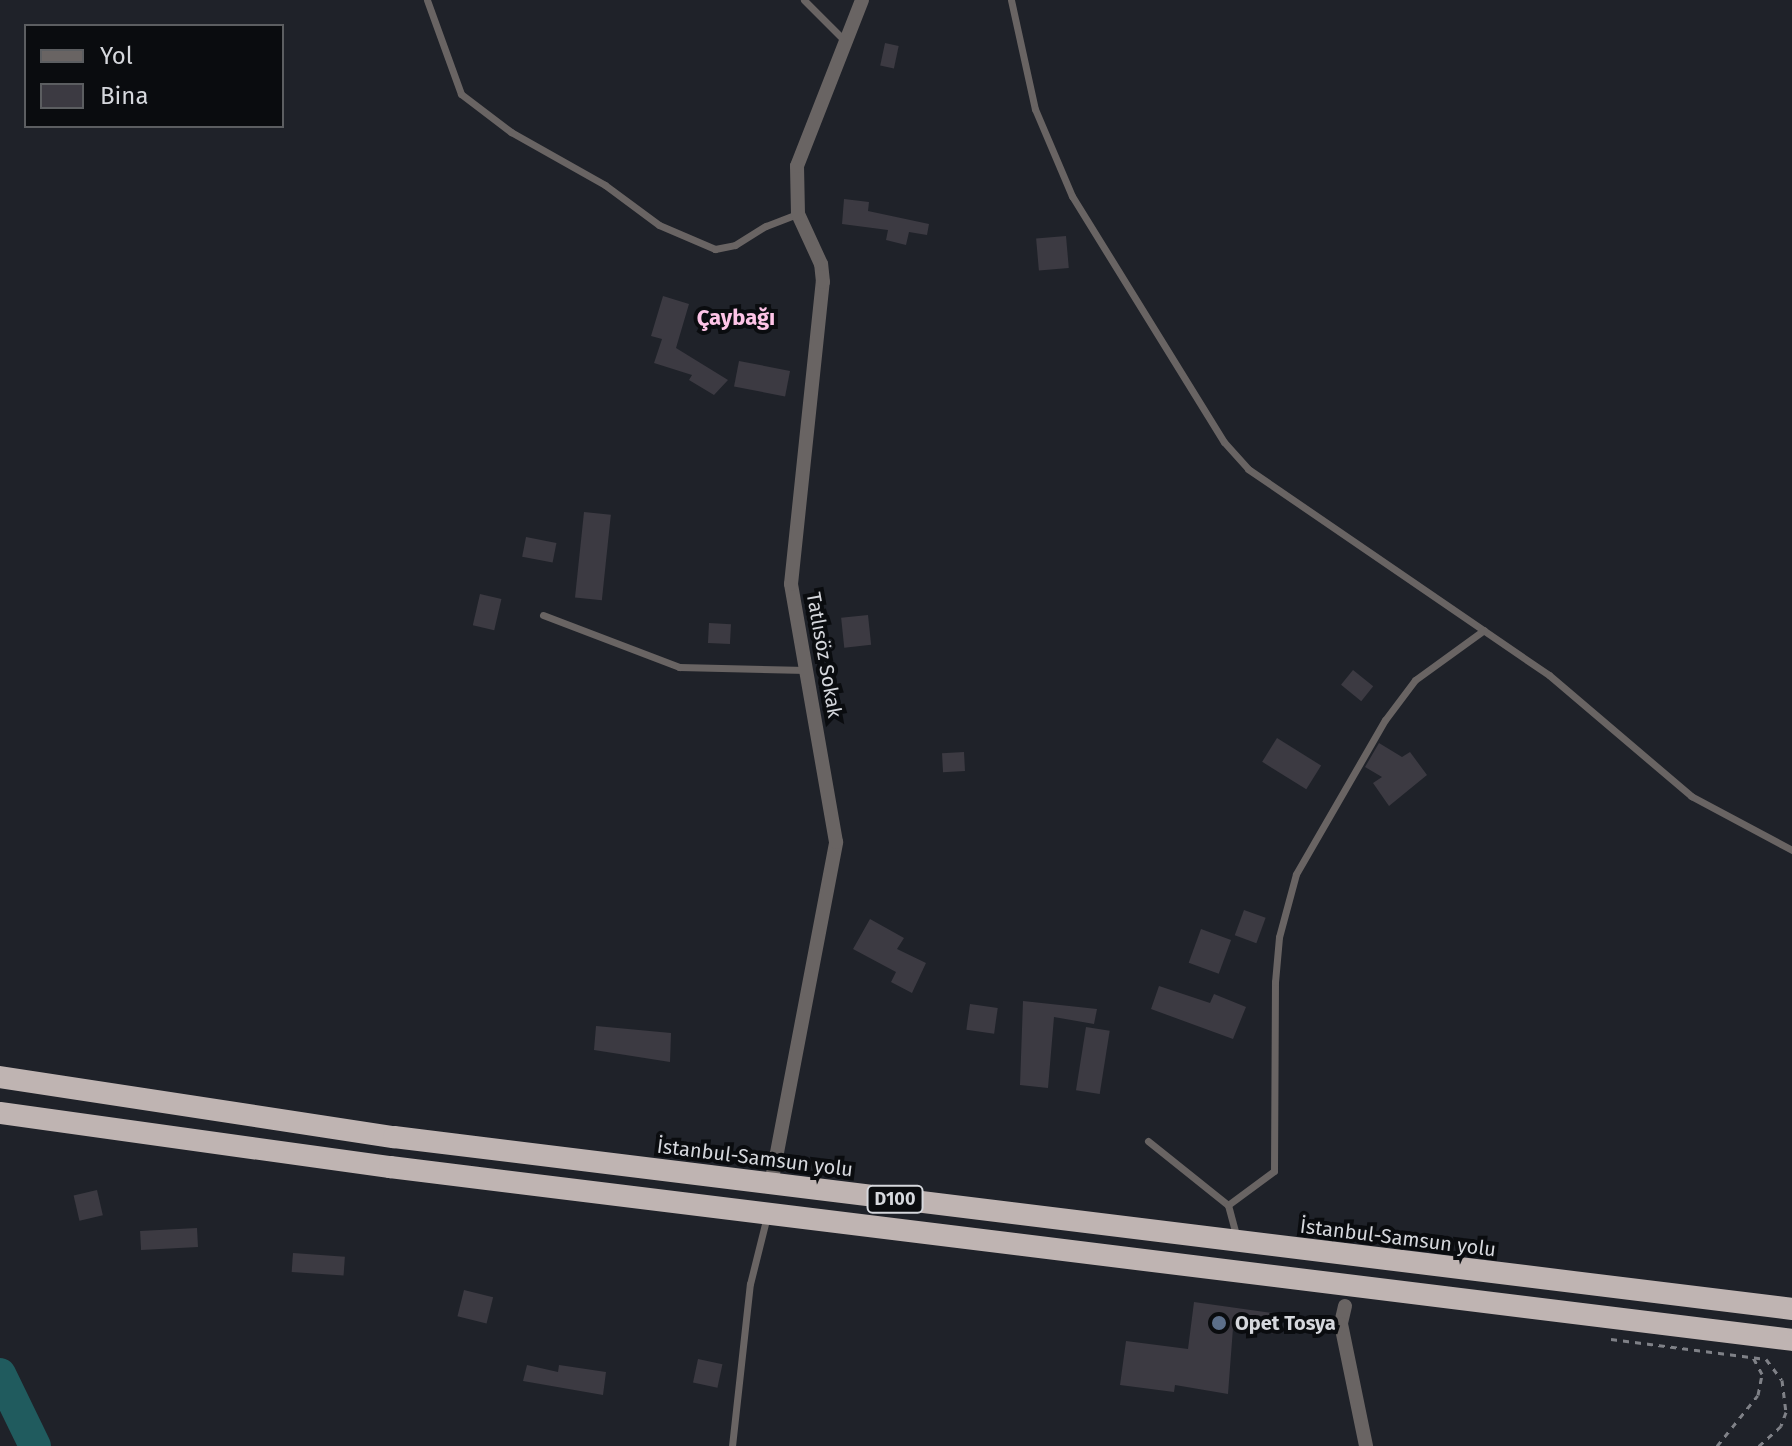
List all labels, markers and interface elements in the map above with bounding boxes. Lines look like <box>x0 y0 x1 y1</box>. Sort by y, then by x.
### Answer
legend <box>24 24 284 128</box>
text: Yol <box>100 42 133 70</box>
text: Bina <box>100 82 148 110</box>
district label: Çaybağı <box>697 305 775 331</box>
street label: Tatlısöz Sokak <box>801 590 847 720</box>
street label: İstanbul-Samsun yolu <box>656 1134 854 1182</box>
road number: D100 <box>865 1185 925 1213</box>
street label: İstanbul-Samsun yolu <box>1299 1214 1497 1262</box>
place label: Opet Tosya <box>1235 1311 1336 1335</box>
marker: Opet Tosya <box>1210 1314 1228 1332</box>

